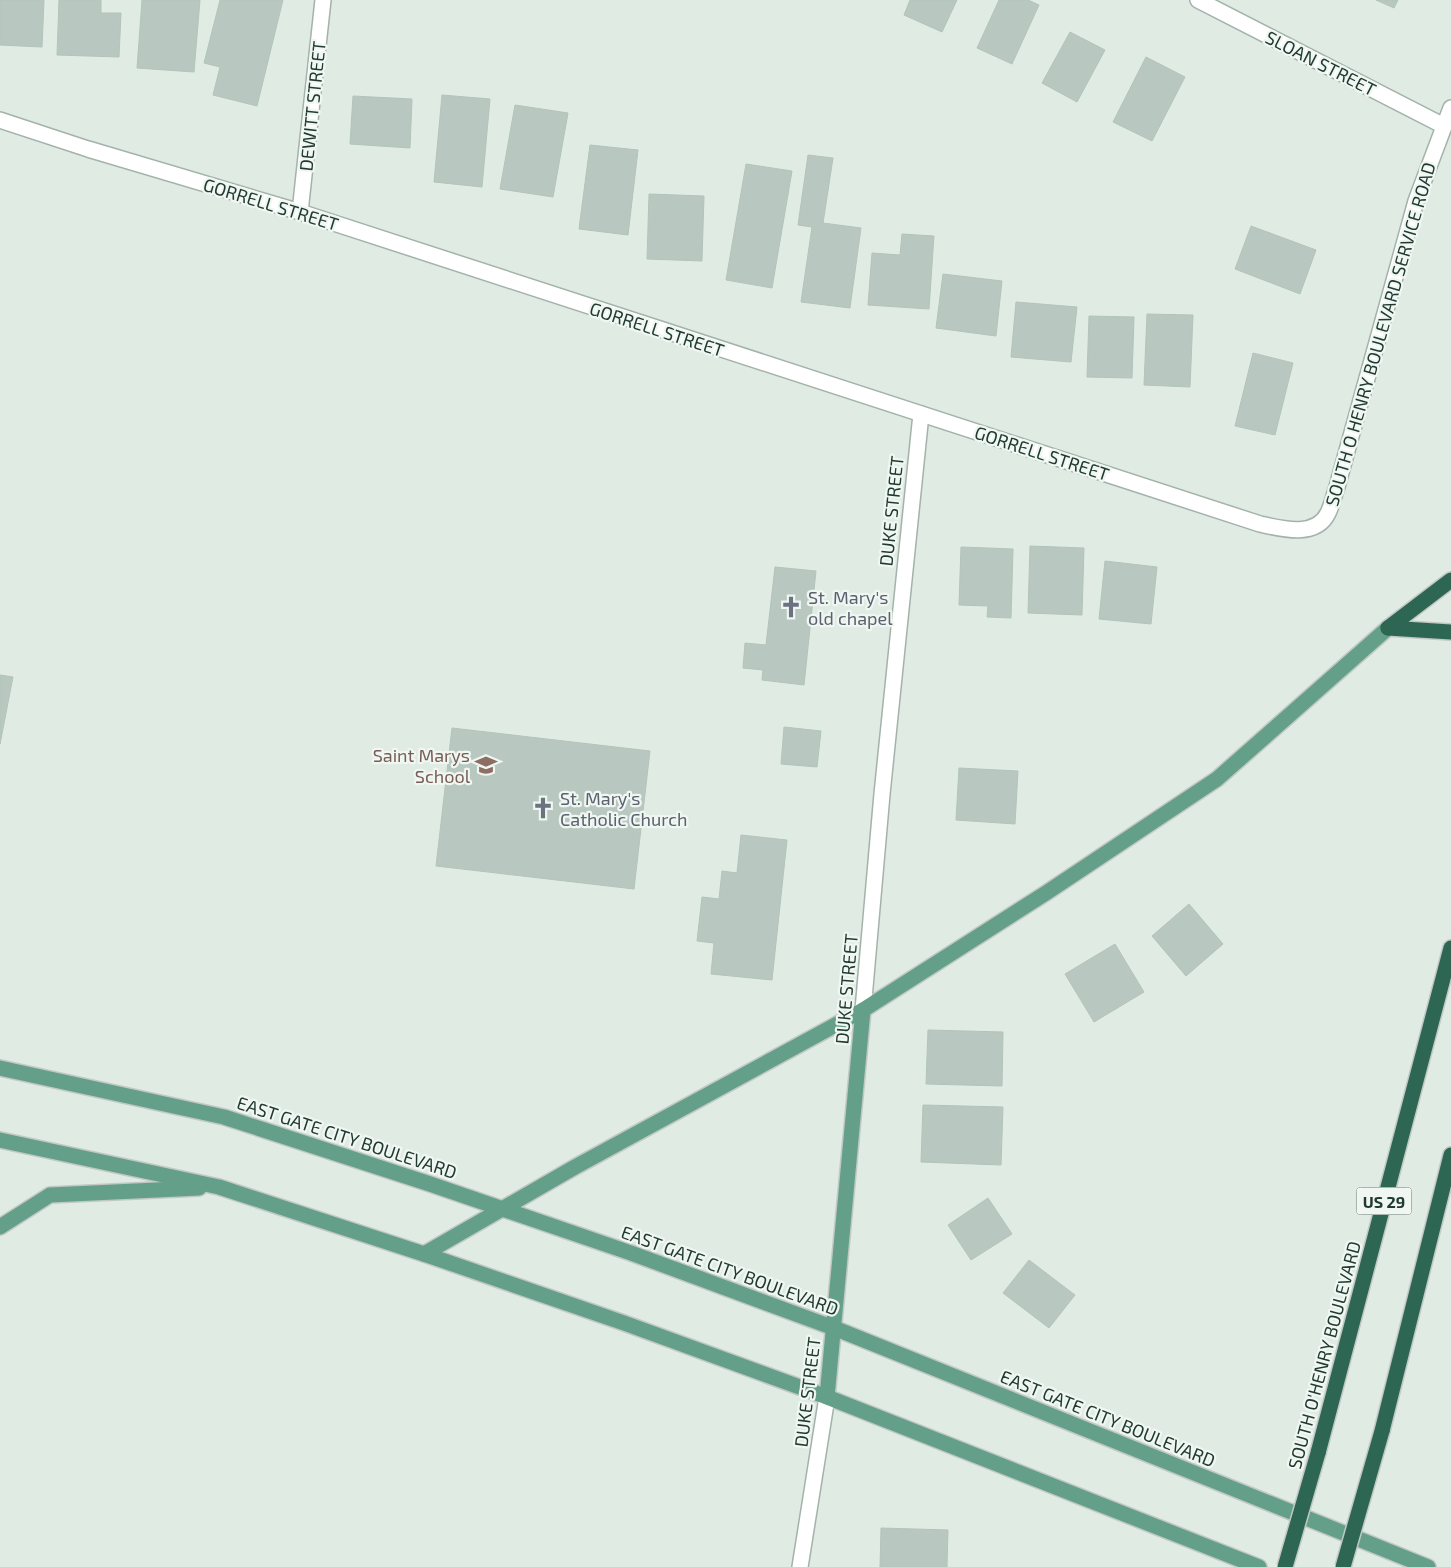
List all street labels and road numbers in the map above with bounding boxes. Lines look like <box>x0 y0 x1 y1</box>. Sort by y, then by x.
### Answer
street label: SLOAN STREET <box>1262 26 1380 101</box>
street label: DEWITT STREET <box>294 39 330 172</box>
street label: SOUTH O HENRY BOULEVARD SERVICE ROAD <box>1320 159 1440 509</box>
street label: GORRELL STREET <box>201 173 342 235</box>
street label: GORRELL STREET <box>587 297 728 361</box>
street label: GORRELL STREET <box>972 421 1113 485</box>
street label: DUKE STREET <box>874 454 908 567</box>
street label: DUKE STREET <box>830 932 862 1045</box>
street label: EAST GATE CITY BOULEVARD <box>234 1091 460 1183</box>
road number: US 29 <box>1356 1188 1412 1214</box>
street label: EAST GATE CITY BOULEVARD <box>618 1220 842 1320</box>
street label: SOUTH O'HENRY BOULEVARD <box>1283 1239 1365 1471</box>
street label: DUKE STREET <box>789 1335 825 1448</box>
street label: EAST GATE CITY BOULEVARD <box>997 1365 1219 1471</box>

